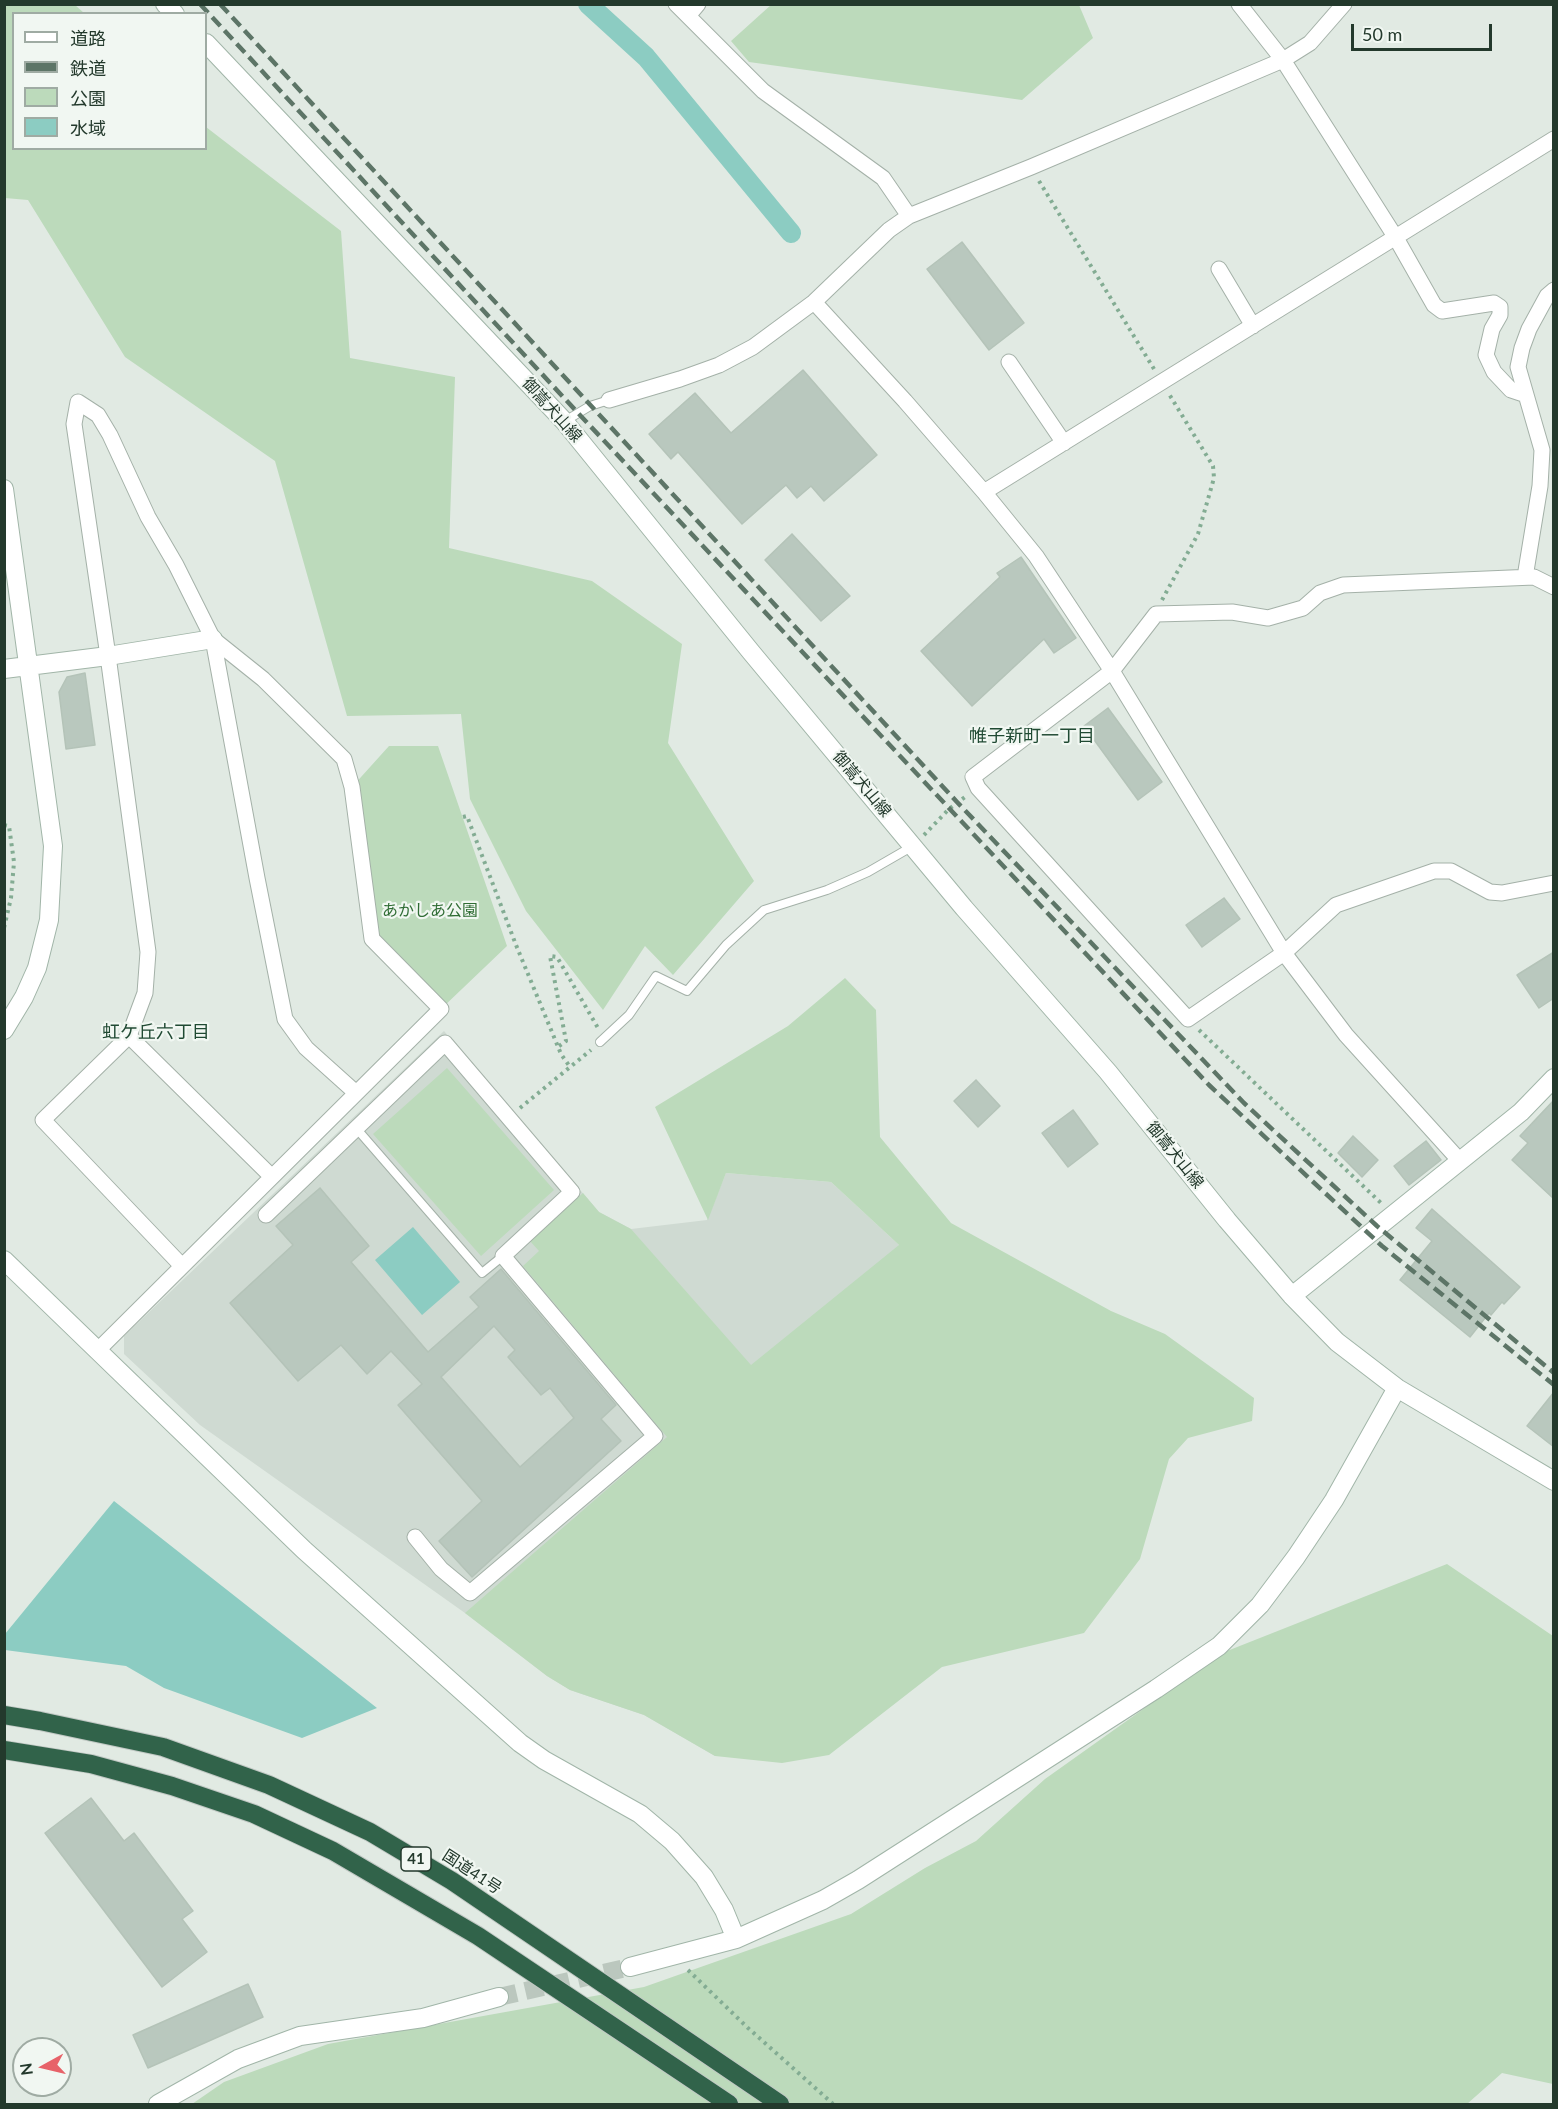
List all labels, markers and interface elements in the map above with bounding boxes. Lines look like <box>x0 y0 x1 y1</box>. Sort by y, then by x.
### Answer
legend <box>12 12 207 150</box>
scale bar <box>1354 12 1495 50</box>
text: 50 m <box>1362 23 1402 45</box>
text: 道路 <box>70 27 106 49</box>
text: 鉄道 <box>70 57 106 79</box>
text: 公園 <box>70 87 106 109</box>
text: 水域 <box>70 117 106 139</box>
street label: 御嵩犬山線 <box>518 374 586 446</box>
district label: 帷子新町一丁目 <box>969 725 1095 747</box>
street label: 御嵩犬山線 <box>829 747 895 821</box>
park label: あかしあ公園 <box>382 901 478 921</box>
district label: 虹ケ丘六丁目 <box>102 1021 210 1043</box>
street label: 御嵩犬山線 <box>1142 1118 1208 1192</box>
street label: 国道41号 <box>439 1846 505 1898</box>
road number: 41 <box>401 1847 431 1871</box>
north arrow <box>12 2037 72 2097</box>
text: N <box>15 2062 36 2077</box>

